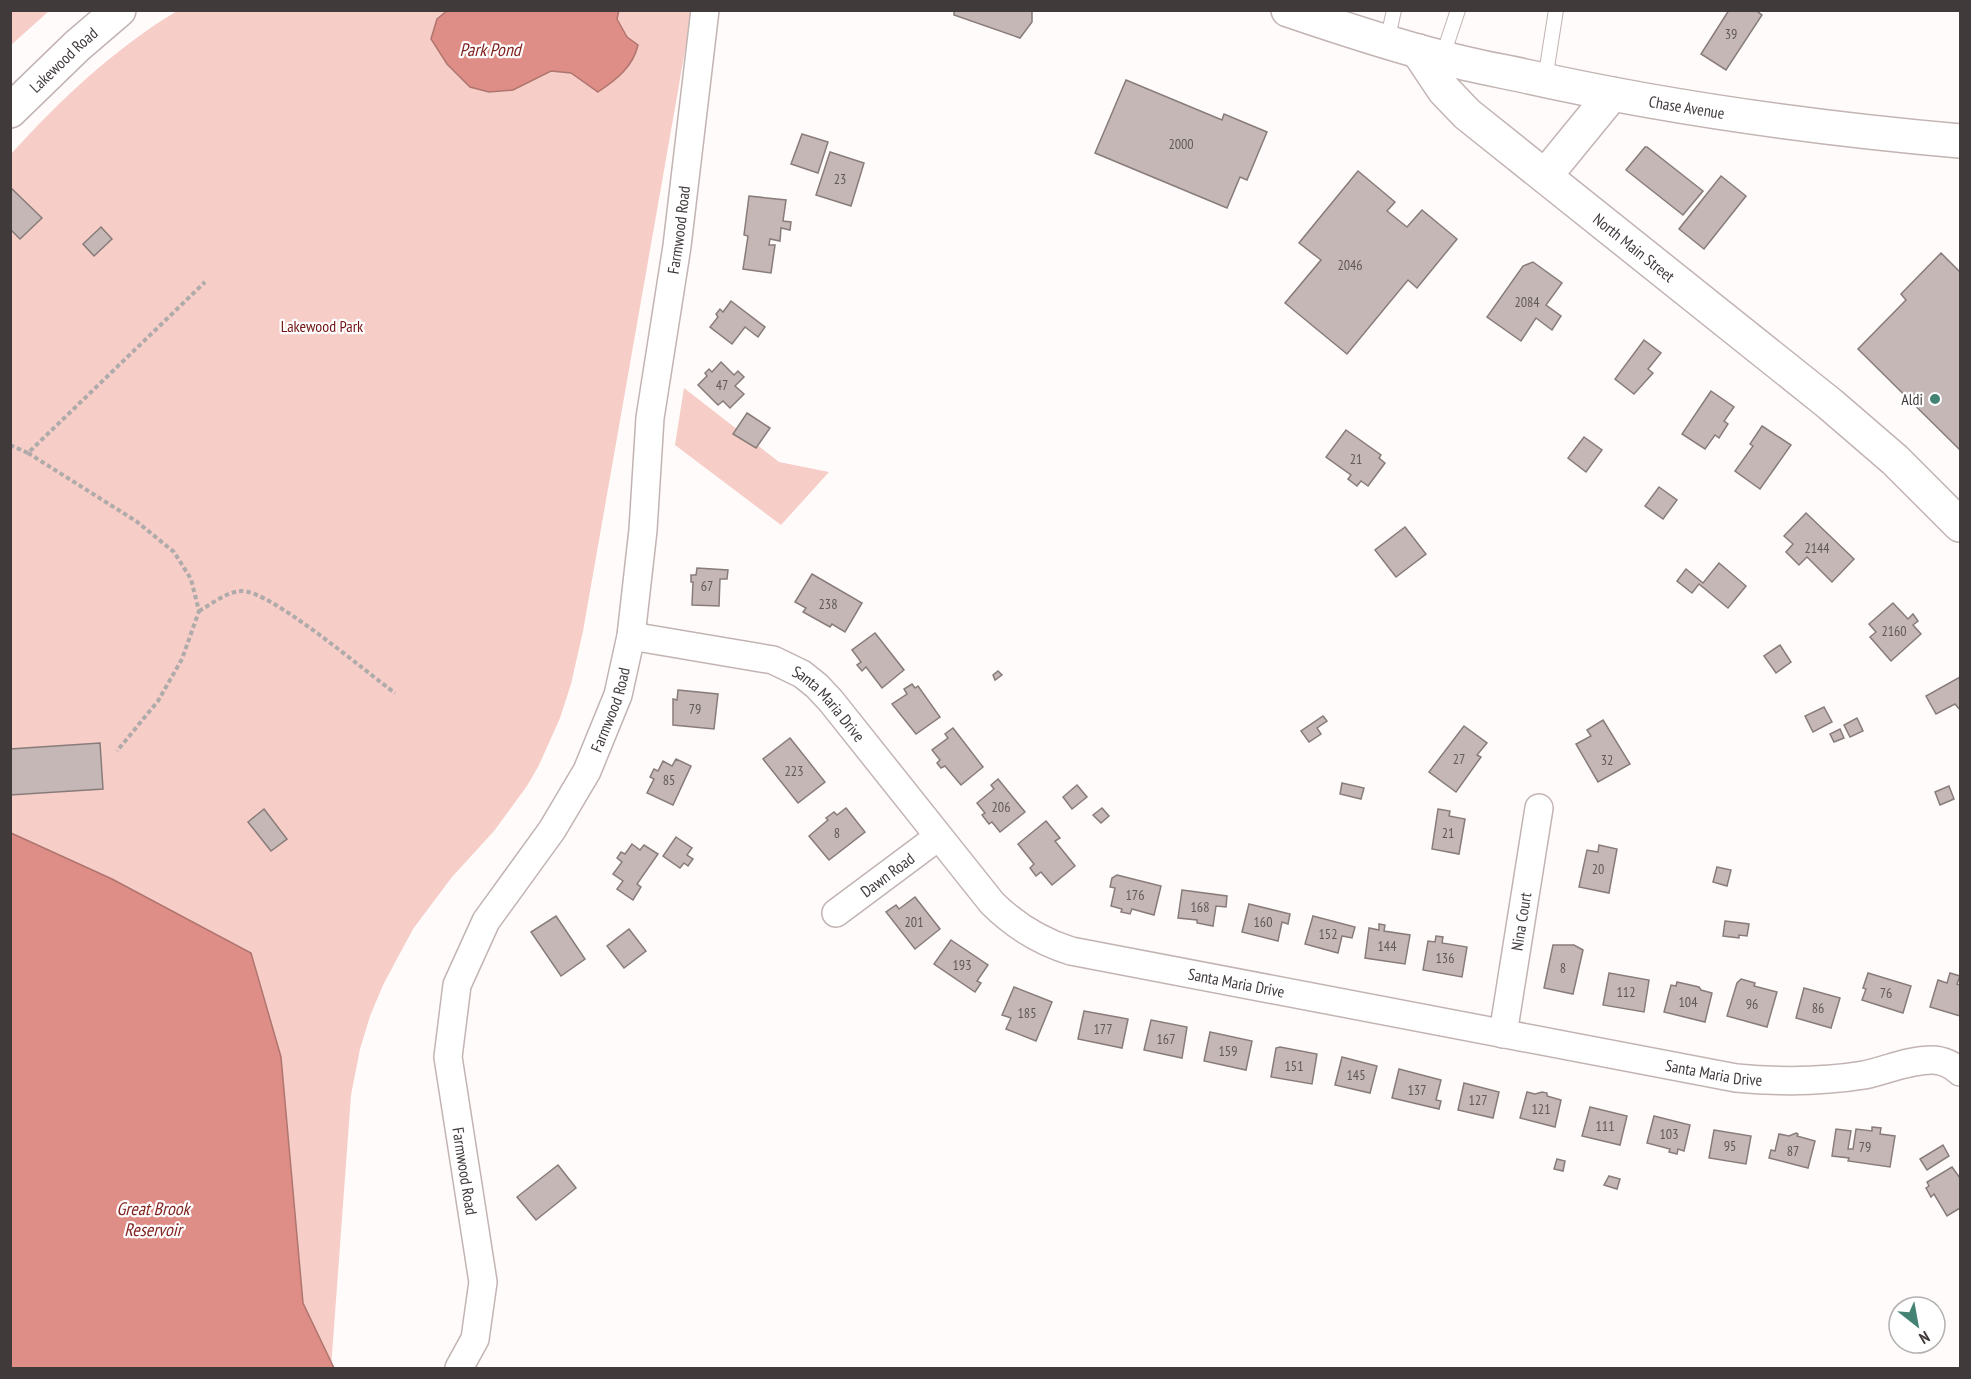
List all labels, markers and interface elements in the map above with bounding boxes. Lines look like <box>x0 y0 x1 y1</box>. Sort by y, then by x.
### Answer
street label: Lakewood Road <box>25 23 102 97</box>
house number: 39 <box>1725 25 1737 43</box>
water label: Park Pond <box>459 38 523 61</box>
street label: Chase Avenue <box>1647 91 1726 123</box>
house number: 2000 <box>1168 135 1194 153</box>
house number: 23 <box>834 170 846 188</box>
street label: Farmwood Road <box>663 185 694 275</box>
street label: North Main Street <box>1589 209 1679 287</box>
house number: 2046 <box>1337 256 1363 274</box>
house number: 2084 <box>1514 293 1540 311</box>
park label: Lakewood Park <box>281 316 364 336</box>
house number: 47 <box>716 376 728 394</box>
place label: Aldi <box>1901 389 1923 409</box>
marker: Aldi <box>1928 392 1942 406</box>
house number: 21 <box>1350 450 1362 468</box>
house number: 2144 <box>1804 539 1830 557</box>
house number: 67 <box>701 577 713 595</box>
house number: 238 <box>819 595 837 613</box>
house number: 2160 <box>1881 622 1907 640</box>
street label: Santa Maria Drive <box>789 661 869 746</box>
street label: Farmwood Road <box>586 665 634 755</box>
house number: 79 <box>689 700 701 718</box>
house number: 27 <box>1453 750 1465 768</box>
house number: 32 <box>1601 751 1613 769</box>
house number: 223 <box>785 762 803 780</box>
house number: 85 <box>663 771 675 789</box>
house number: 206 <box>992 798 1010 816</box>
house number: 8 <box>834 824 840 842</box>
house number: 21 <box>1442 824 1454 842</box>
street label: Dawn Road <box>856 848 918 901</box>
house number: 20 <box>1592 860 1604 878</box>
house number: 176 <box>1126 886 1144 904</box>
street label: Nina Court <box>1506 890 1536 952</box>
house number: 168 <box>1191 898 1209 916</box>
house number: 201 <box>905 913 923 931</box>
house number: 160 <box>1254 913 1272 931</box>
house number: 152 <box>1319 925 1337 943</box>
house number: 144 <box>1378 937 1397 955</box>
house number: 136 <box>1436 949 1454 967</box>
house number: 193 <box>953 956 971 974</box>
house number: 8 <box>1560 959 1566 977</box>
street label: Santa Maria Drive <box>1186 964 1286 1002</box>
house number: 112 <box>1617 983 1635 1001</box>
house number: 76 <box>1880 984 1892 1002</box>
house number: 104 <box>1679 993 1698 1011</box>
house number: 96 <box>1746 995 1758 1013</box>
house number: 86 <box>1812 999 1824 1017</box>
house number: 185 <box>1018 1004 1036 1022</box>
house number: 177 <box>1094 1020 1112 1038</box>
house number: 167 <box>1157 1030 1175 1048</box>
house number: 159 <box>1219 1042 1237 1060</box>
street label: Santa Maria Drive <box>1664 1055 1763 1090</box>
house number: 151 <box>1285 1057 1303 1075</box>
house number: 145 <box>1347 1066 1365 1084</box>
house number: 137 <box>1408 1081 1426 1099</box>
house number: 127 <box>1469 1091 1487 1109</box>
house number: 121 <box>1532 1100 1550 1118</box>
house number: 111 <box>1596 1117 1614 1135</box>
house number: 103 <box>1660 1125 1678 1143</box>
street label: Farmwood Road <box>448 1126 482 1216</box>
house number: 95 <box>1724 1137 1736 1155</box>
house number: 79 <box>1859 1138 1871 1156</box>
house number: 87 <box>1787 1142 1799 1160</box>
water label: Great Brook Reservoir <box>116 1197 192 1241</box>
north arrow <box>1887 1295 1947 1355</box>
text: N <box>1916 1327 1934 1349</box>

